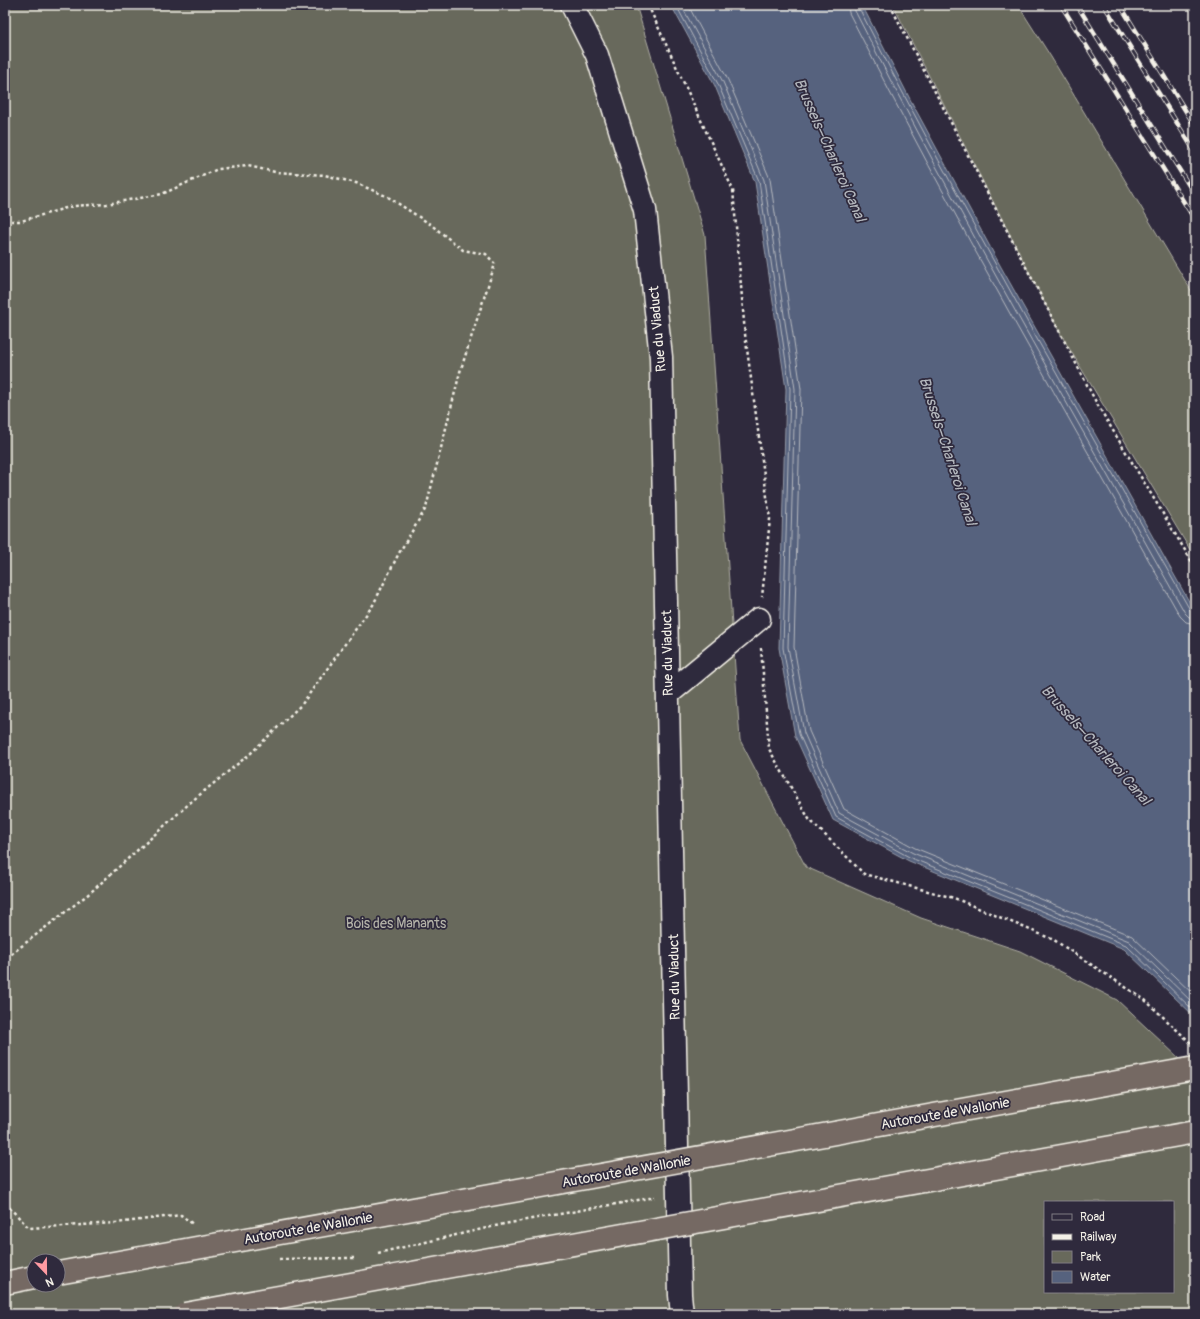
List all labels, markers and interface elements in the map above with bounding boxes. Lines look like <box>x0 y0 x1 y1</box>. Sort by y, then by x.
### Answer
water label: Brussels–Charleroi Canal <box>789 76 870 226</box>
street label: Rue du Viaduct <box>645 285 670 373</box>
water label: Brussels–Charleroi Canal <box>915 375 981 529</box>
street label: Rue du Viaduct <box>658 609 677 696</box>
water label: Brussels–Charleroi Canal <box>1037 681 1155 810</box>
park label: Bois des Manants <box>346 915 447 932</box>
street label: Rue du Viaduct <box>665 933 684 1020</box>
street label: Autoroute de Wallonie <box>879 1094 1011 1133</box>
street label: Autoroute de Wallonie <box>560 1152 692 1191</box>
legend <box>1044 1201 1174 1293</box>
street label: Autoroute de Wallonie <box>242 1209 374 1248</box>
text: Road <box>1080 1210 1105 1225</box>
text: Railway <box>1080 1230 1116 1245</box>
text: Park <box>1080 1250 1101 1265</box>
north arrow <box>26 1253 66 1293</box>
text: Water <box>1080 1270 1111 1285</box>
text: N <box>43 1274 55 1289</box>

